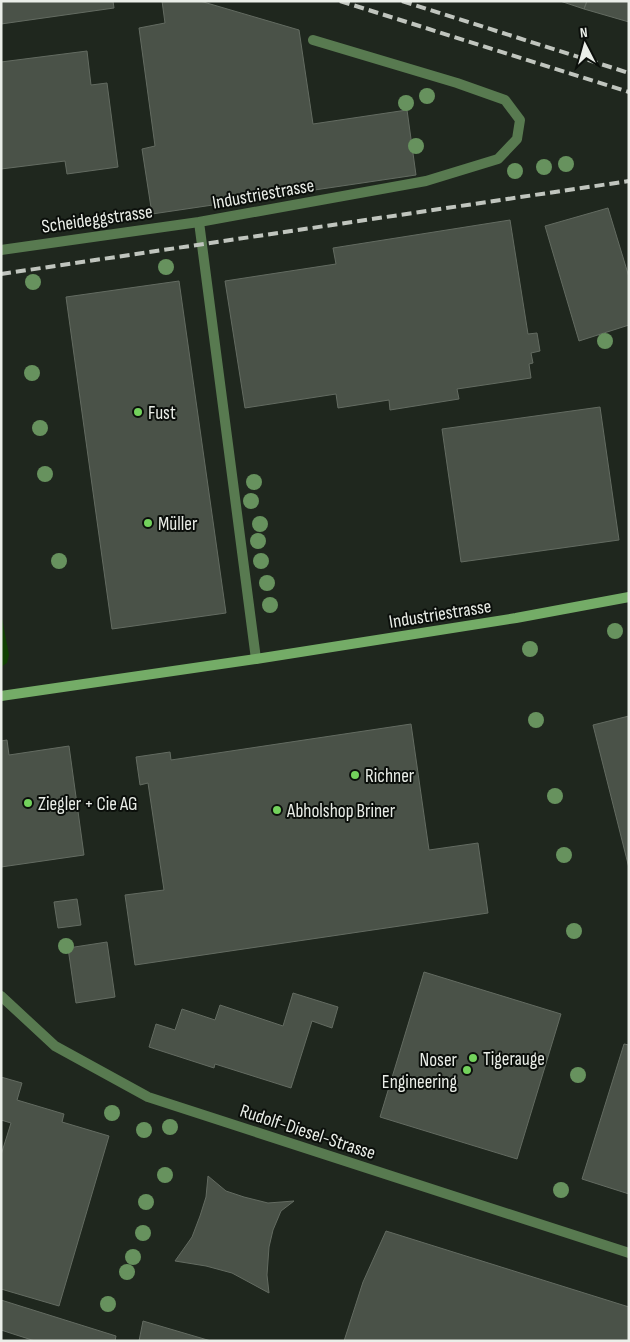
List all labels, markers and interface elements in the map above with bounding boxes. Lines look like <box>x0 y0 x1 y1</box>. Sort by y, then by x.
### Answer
north arrow <box>560 20 610 70</box>
text: N <box>579 24 588 41</box>
street label: Industriestrasse <box>210 174 316 215</box>
street label: Scheideggstrasse <box>40 200 154 239</box>
place label: Fust <box>148 402 176 425</box>
marker: Fust <box>132 406 144 418</box>
place label: Müller <box>158 513 198 536</box>
marker: Müller <box>142 517 154 529</box>
street label: Industriestrasse <box>387 595 493 634</box>
place label: Richner <box>365 765 415 788</box>
marker: Richner <box>349 769 361 781</box>
place label: Ziegler + Cie AG <box>38 793 138 816</box>
marker: Ziegler + Cie AG <box>22 797 34 809</box>
place label: Abholshop Briner <box>286 800 396 823</box>
marker: Abholshop Briner <box>271 804 283 816</box>
place label: Tigerauge <box>483 1048 545 1071</box>
place label: Noser Engineering <box>382 1049 458 1094</box>
marker: Tigerauge <box>467 1052 479 1064</box>
marker: Noser Engineering <box>461 1064 473 1076</box>
street label: Rudolf-Diesel-Strasse <box>237 1100 378 1165</box>

